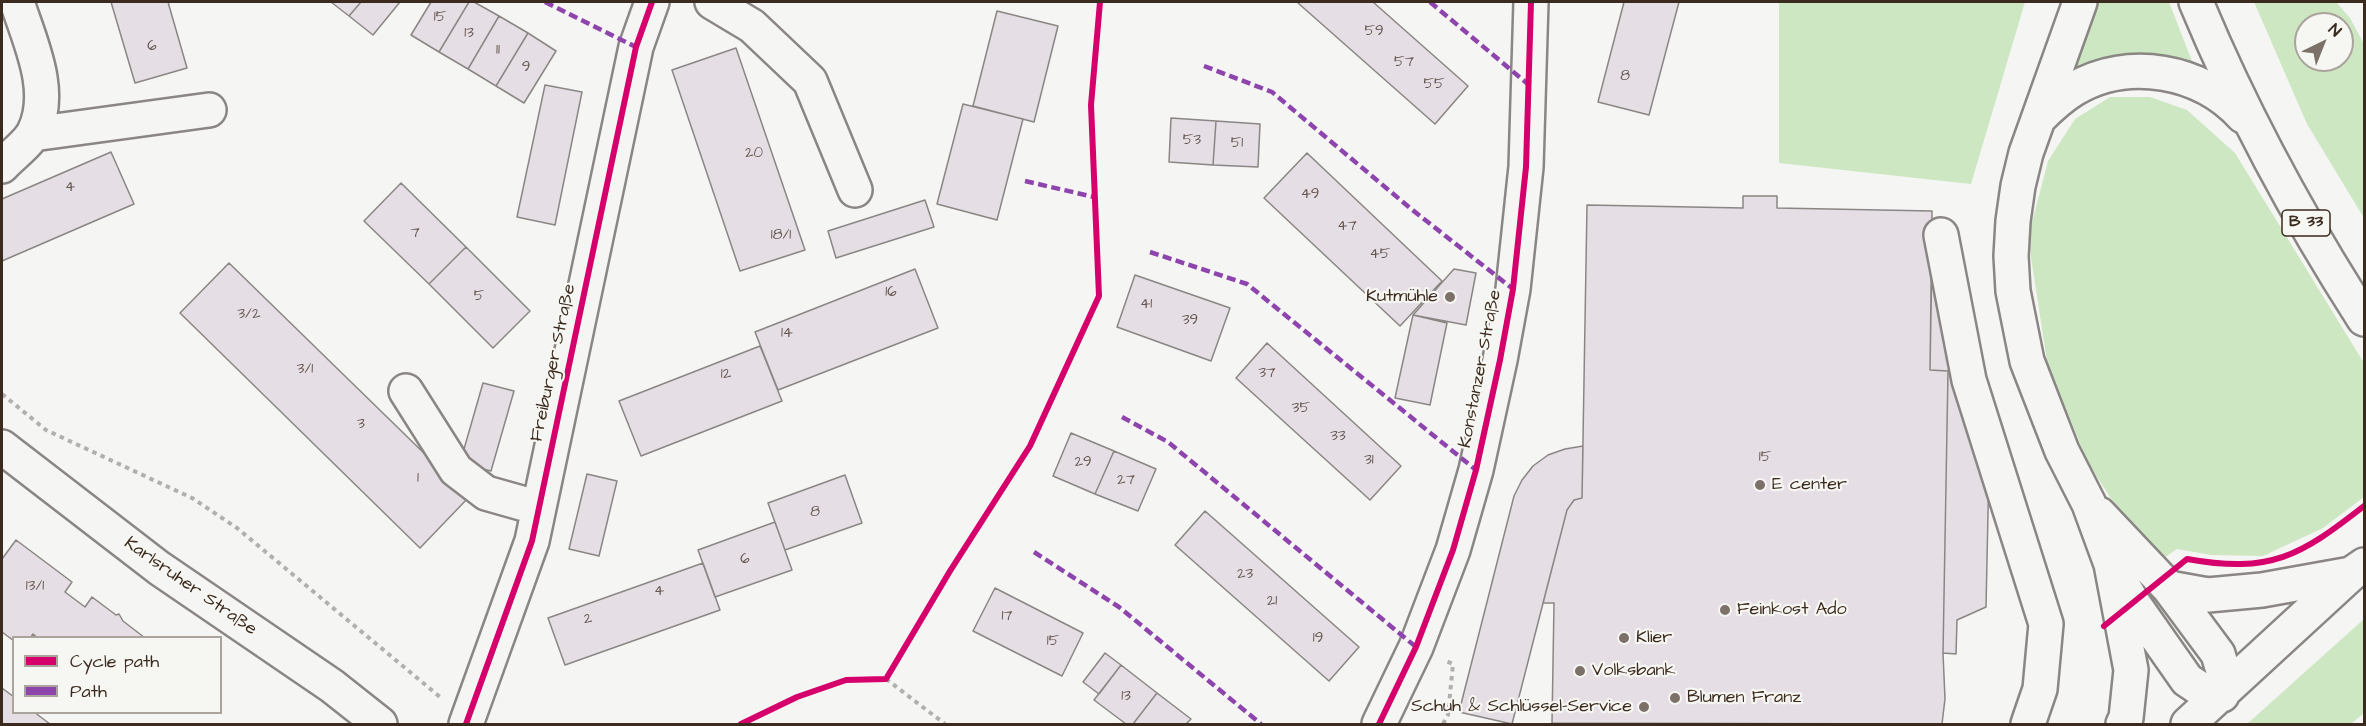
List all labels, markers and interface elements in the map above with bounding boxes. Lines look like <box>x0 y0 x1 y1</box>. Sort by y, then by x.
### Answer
house number: 15 <box>434 9 446 27</box>
north arrow <box>2294 12 2354 72</box>
text: N <box>2324 19 2346 42</box>
house number: 59 <box>1364 23 1384 41</box>
house number: 13 <box>464 25 474 43</box>
house number: 6 <box>147 38 157 56</box>
house number: 11 <box>496 42 500 60</box>
house number: 57 <box>1394 54 1414 72</box>
house number: 9 <box>522 59 530 77</box>
house number: 8 <box>1620 68 1630 86</box>
house number: 55 <box>1423 76 1445 94</box>
house number: 53 <box>1183 132 1201 150</box>
house number: 51 <box>1231 135 1243 153</box>
house number: 20 <box>745 145 763 163</box>
house number: 4 <box>65 179 75 197</box>
house number: 49 <box>1301 186 1319 204</box>
road number: B 33 <box>2282 210 2330 236</box>
house number: 47 <box>1337 218 1357 236</box>
house number: 7 <box>410 225 420 243</box>
house number: 18/1 <box>771 227 791 245</box>
house number: 45 <box>1370 246 1390 264</box>
street label: Freiburger Straße <box>527 282 581 444</box>
house number: 16 <box>885 284 897 302</box>
place label: Kutmühle <box>1366 286 1438 308</box>
house number: 5 <box>474 288 484 306</box>
street label: Konstanzer Straße <box>1455 288 1507 450</box>
marker: Kutmühle <box>1443 290 1457 304</box>
house number: 41 <box>1140 296 1152 314</box>
house number: 3/2 <box>237 306 261 324</box>
house number: 39 <box>1182 312 1198 330</box>
house number: 14 <box>781 325 793 343</box>
house number: 3/1 <box>297 361 313 379</box>
house number: 37 <box>1259 365 1275 383</box>
house number: 12 <box>721 366 731 384</box>
house number: 35 <box>1292 400 1310 418</box>
house number: 3 <box>357 416 365 434</box>
house number: 33 <box>1330 428 1346 446</box>
house number: 15 <box>1759 449 1771 467</box>
house number: 31 <box>1364 452 1374 470</box>
house number: 29 <box>1074 454 1092 472</box>
house number: 1 <box>417 470 419 488</box>
house number: 27 <box>1117 472 1135 490</box>
place label: E center <box>1772 474 1847 496</box>
marker: E center <box>1753 478 1767 492</box>
house number: 8 <box>810 504 820 522</box>
street label: Karlsruher Straße <box>119 533 261 641</box>
house number: 6 <box>740 551 750 569</box>
house number: 23 <box>1237 566 1253 584</box>
house number: 13/1 <box>26 578 44 596</box>
house number: 4 <box>654 583 664 601</box>
house number: 21 <box>1267 593 1277 611</box>
place label: Feinkost Ado <box>1737 599 1847 621</box>
marker: Feinkost Ado <box>1718 603 1732 617</box>
house number: 17 <box>1001 608 1013 626</box>
house number: 2 <box>584 611 592 629</box>
place label: Klier <box>1636 627 1672 649</box>
house number: 19 <box>1313 630 1323 648</box>
marker: Klier <box>1617 631 1631 645</box>
house number: 15 <box>1047 633 1059 651</box>
legend <box>12 636 222 714</box>
text: Cycle path <box>70 649 159 674</box>
place label: Volksbank <box>1592 660 1676 682</box>
marker: Volksbank <box>1573 664 1587 678</box>
text: Path <box>70 679 107 704</box>
place label: Blumen Franz <box>1687 687 1801 709</box>
house number: 13 <box>1121 688 1131 706</box>
marker: Blumen Franz <box>1668 691 1682 705</box>
place label: Schuh & Schlüssel-Service <box>1411 696 1632 718</box>
marker: Schuh & Schlüssel-Service <box>1637 700 1651 714</box>

